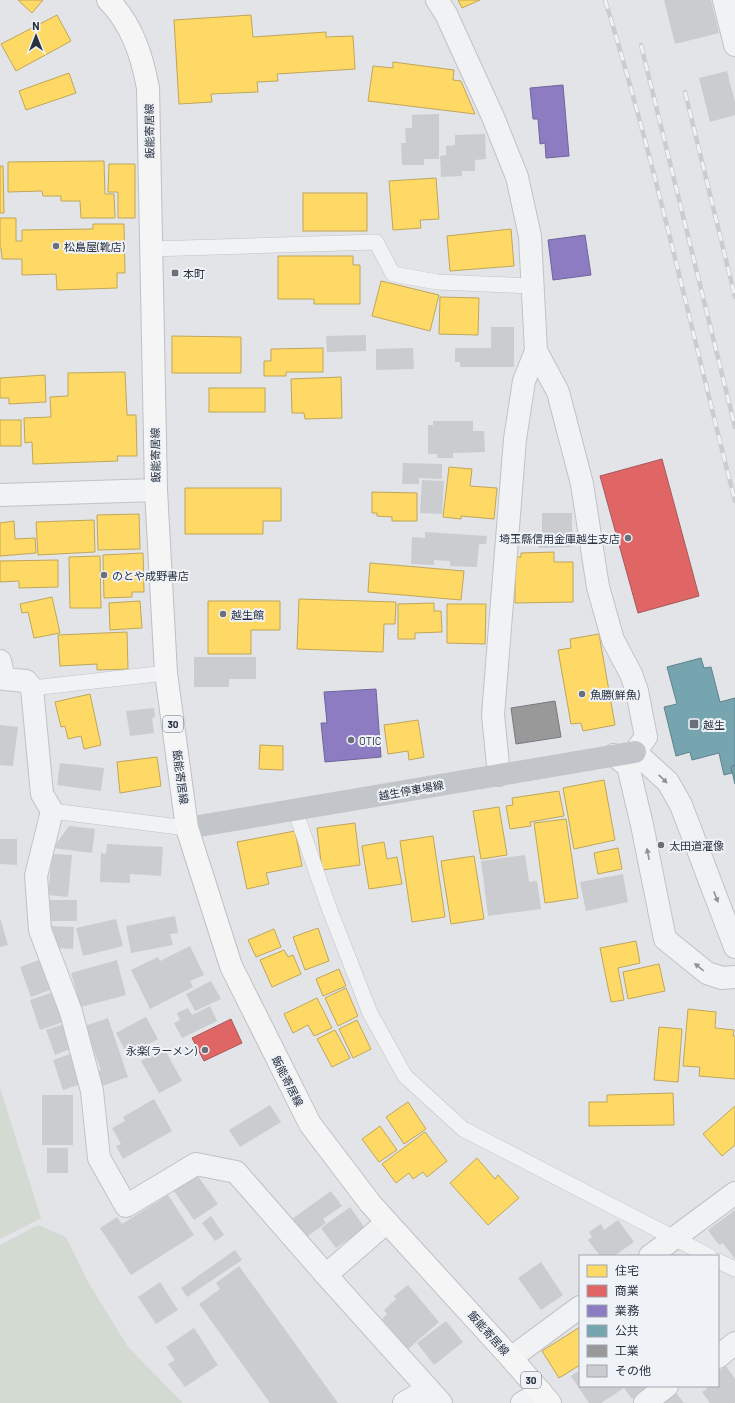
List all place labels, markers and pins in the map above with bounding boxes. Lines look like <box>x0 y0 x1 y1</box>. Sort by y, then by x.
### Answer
place label: 松島屋(靴店) <box>64 240 125 253</box>
marker: 松島屋(靴店) <box>51 241 61 251</box>
place label: 本町 <box>183 267 205 280</box>
marker: 本町 <box>170 268 180 278</box>
place label: 埼玉縣信用金庫越生支店 <box>499 532 620 545</box>
marker: 埼玉縣信用金庫越生支店 <box>623 533 633 543</box>
place label: のとや成野書店 <box>112 569 189 582</box>
marker: のとや成野書店 <box>99 570 109 580</box>
place label: 越生館 <box>231 608 264 621</box>
marker: 越生館 <box>218 609 228 619</box>
place label: 魚勝(鮮魚) <box>590 688 640 701</box>
marker: 魚勝(鮮魚) <box>577 689 587 699</box>
marker: 越生 <box>688 718 700 730</box>
place label: 越生 <box>703 718 725 731</box>
place label: OTIC <box>359 734 382 747</box>
marker: OTIC <box>346 735 356 745</box>
place label: 太田道灌像 <box>669 839 724 852</box>
marker: 太田道灌像 <box>656 840 666 850</box>
place label: 永楽(ラーメン) <box>126 1044 197 1057</box>
marker: 永楽(ラーメン) <box>200 1045 210 1055</box>

